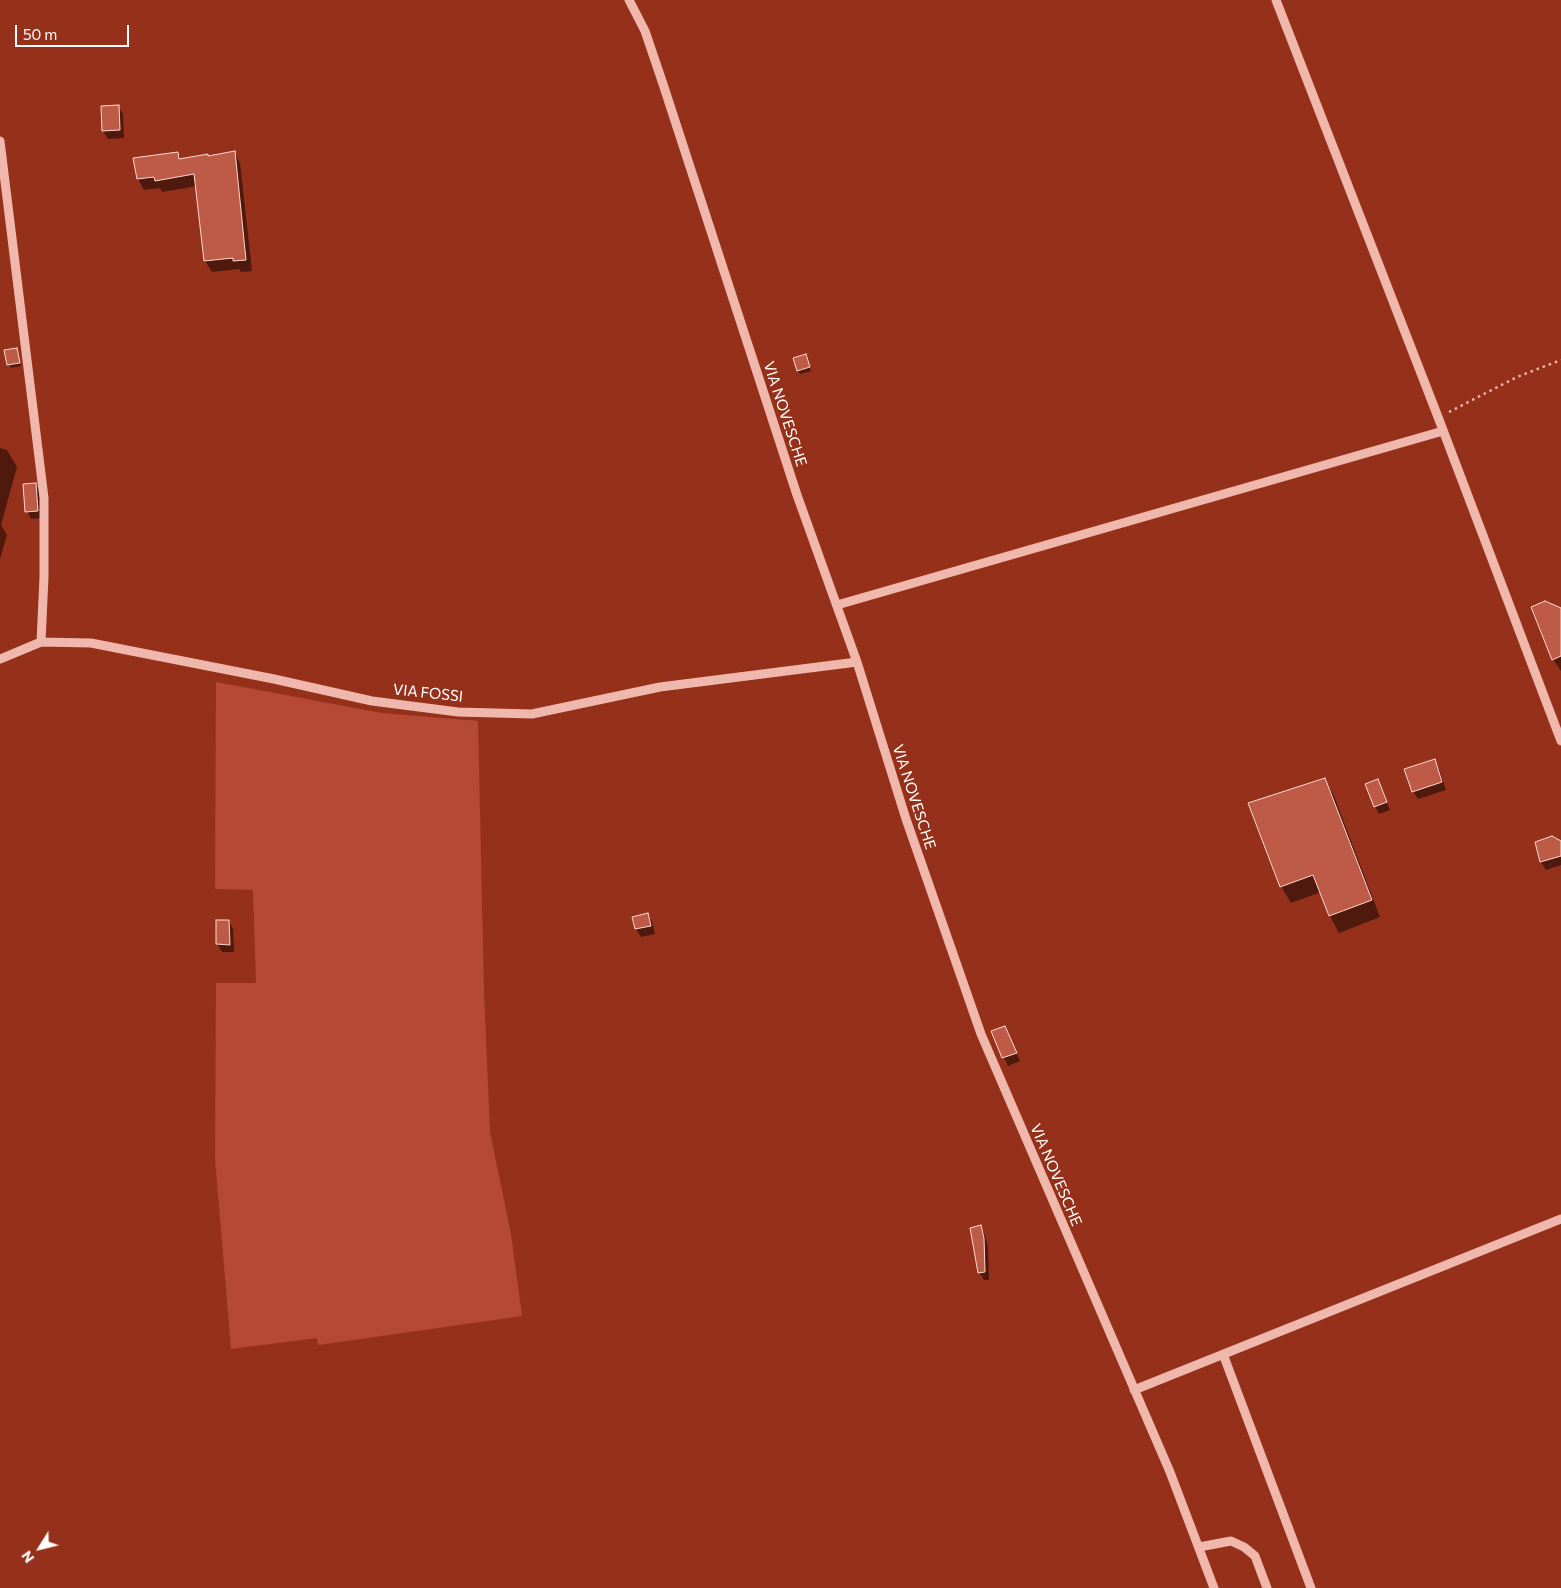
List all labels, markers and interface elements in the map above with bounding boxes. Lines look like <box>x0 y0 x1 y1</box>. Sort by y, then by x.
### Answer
scale bar <box>18 15 131 47</box>
text: 50 m <box>23 25 57 43</box>
street label: VIA NOVESCHE <box>760 359 810 469</box>
street label: VIA FOSSI <box>392 680 464 706</box>
street label: VIA NOVESCHE <box>889 742 939 852</box>
street label: VIA NOVESCHE <box>1026 1121 1086 1229</box>
north arrow <box>15 1523 65 1573</box>
text: N <box>17 1548 37 1566</box>

